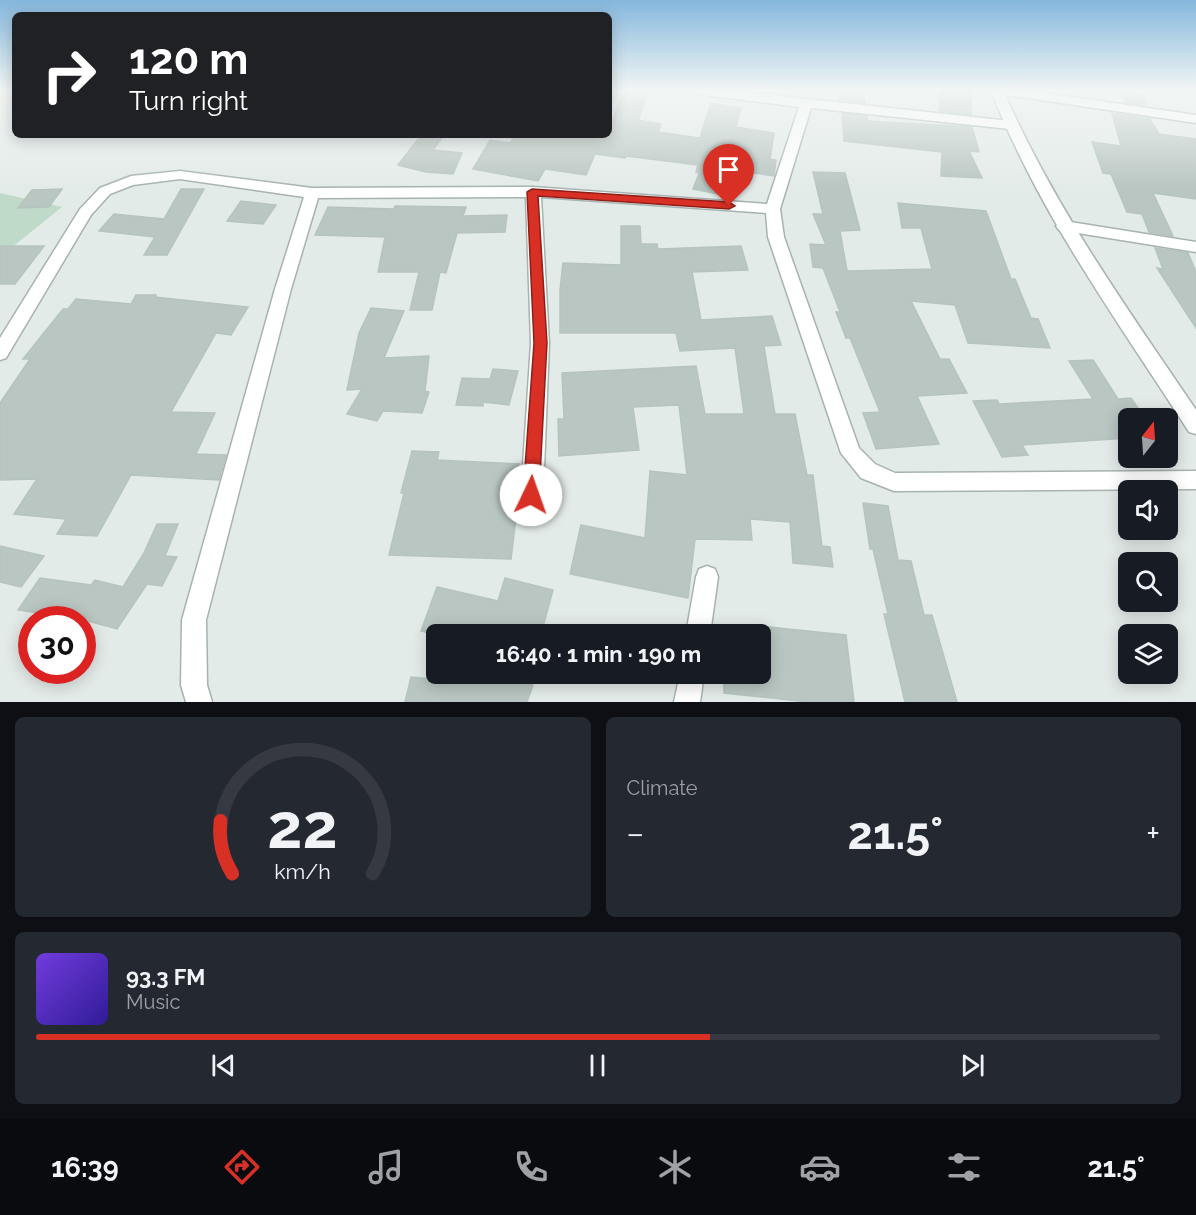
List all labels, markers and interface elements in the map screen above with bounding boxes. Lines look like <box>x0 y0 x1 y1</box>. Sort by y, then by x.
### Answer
text: 120 m <box>129 35 248 84</box>
icon: right <box>30 36 108 114</box>
text: Turn right <box>129 85 248 116</box>
pin <box>703 144 754 206</box>
icon: arrive <box>712 153 745 186</box>
north arrow <box>1118 408 1178 468</box>
map controls <box>1118 408 1178 684</box>
position arrow <box>499 463 563 527</box>
button: sound <box>1118 480 1178 540</box>
button: search <box>1118 552 1178 612</box>
speed limit sign: 30 <box>18 606 96 684</box>
button: layers <box>1118 624 1178 684</box>
text: 16:40 · 1 min · 190 m <box>496 641 701 667</box>
text: Climate <box>627 776 698 800</box>
text: 22 <box>268 789 338 863</box>
text: 21.5° <box>848 807 943 860</box>
text: − <box>627 814 644 853</box>
text: + <box>1146 814 1160 853</box>
text: km/h <box>274 859 331 884</box>
text: 93.3 FM <box>126 964 205 990</box>
text: Music <box>126 990 180 1014</box>
icon: previous <box>207 1049 240 1082</box>
icon: pause <box>581 1049 614 1082</box>
icon: next <box>956 1049 989 1082</box>
icon: directions <box>221 1146 263 1188</box>
icon: music <box>365 1146 407 1188</box>
icon: phone <box>510 1146 552 1188</box>
icon: climate <box>654 1146 696 1188</box>
icon: car <box>799 1146 841 1188</box>
icon: filters <box>943 1146 985 1188</box>
text: 16:39 <box>51 1152 119 1183</box>
text: 21.5° <box>1087 1152 1145 1183</box>

